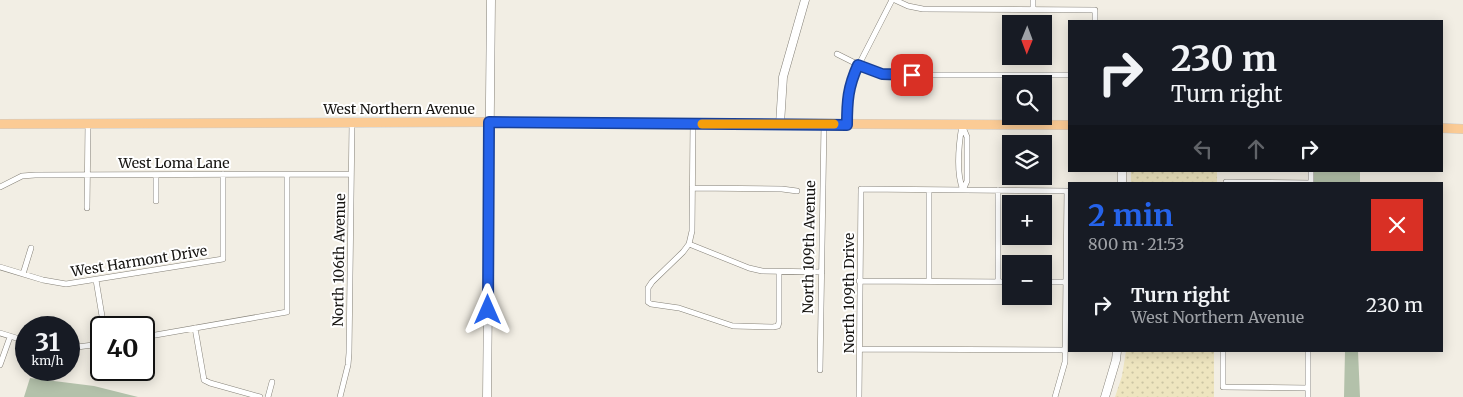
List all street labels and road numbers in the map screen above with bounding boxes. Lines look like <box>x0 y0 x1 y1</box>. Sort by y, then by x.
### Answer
street label: West Northern Avenue <box>322 100 475 118</box>
street label: West Loma Lane <box>117 154 230 172</box>
street label: North 109th Avenue <box>799 180 819 314</box>
street label: North 106th Avenue <box>329 193 349 327</box>
street label: North 109th Drive <box>840 233 858 353</box>
street label: West Harmont Drive <box>69 241 208 281</box>

